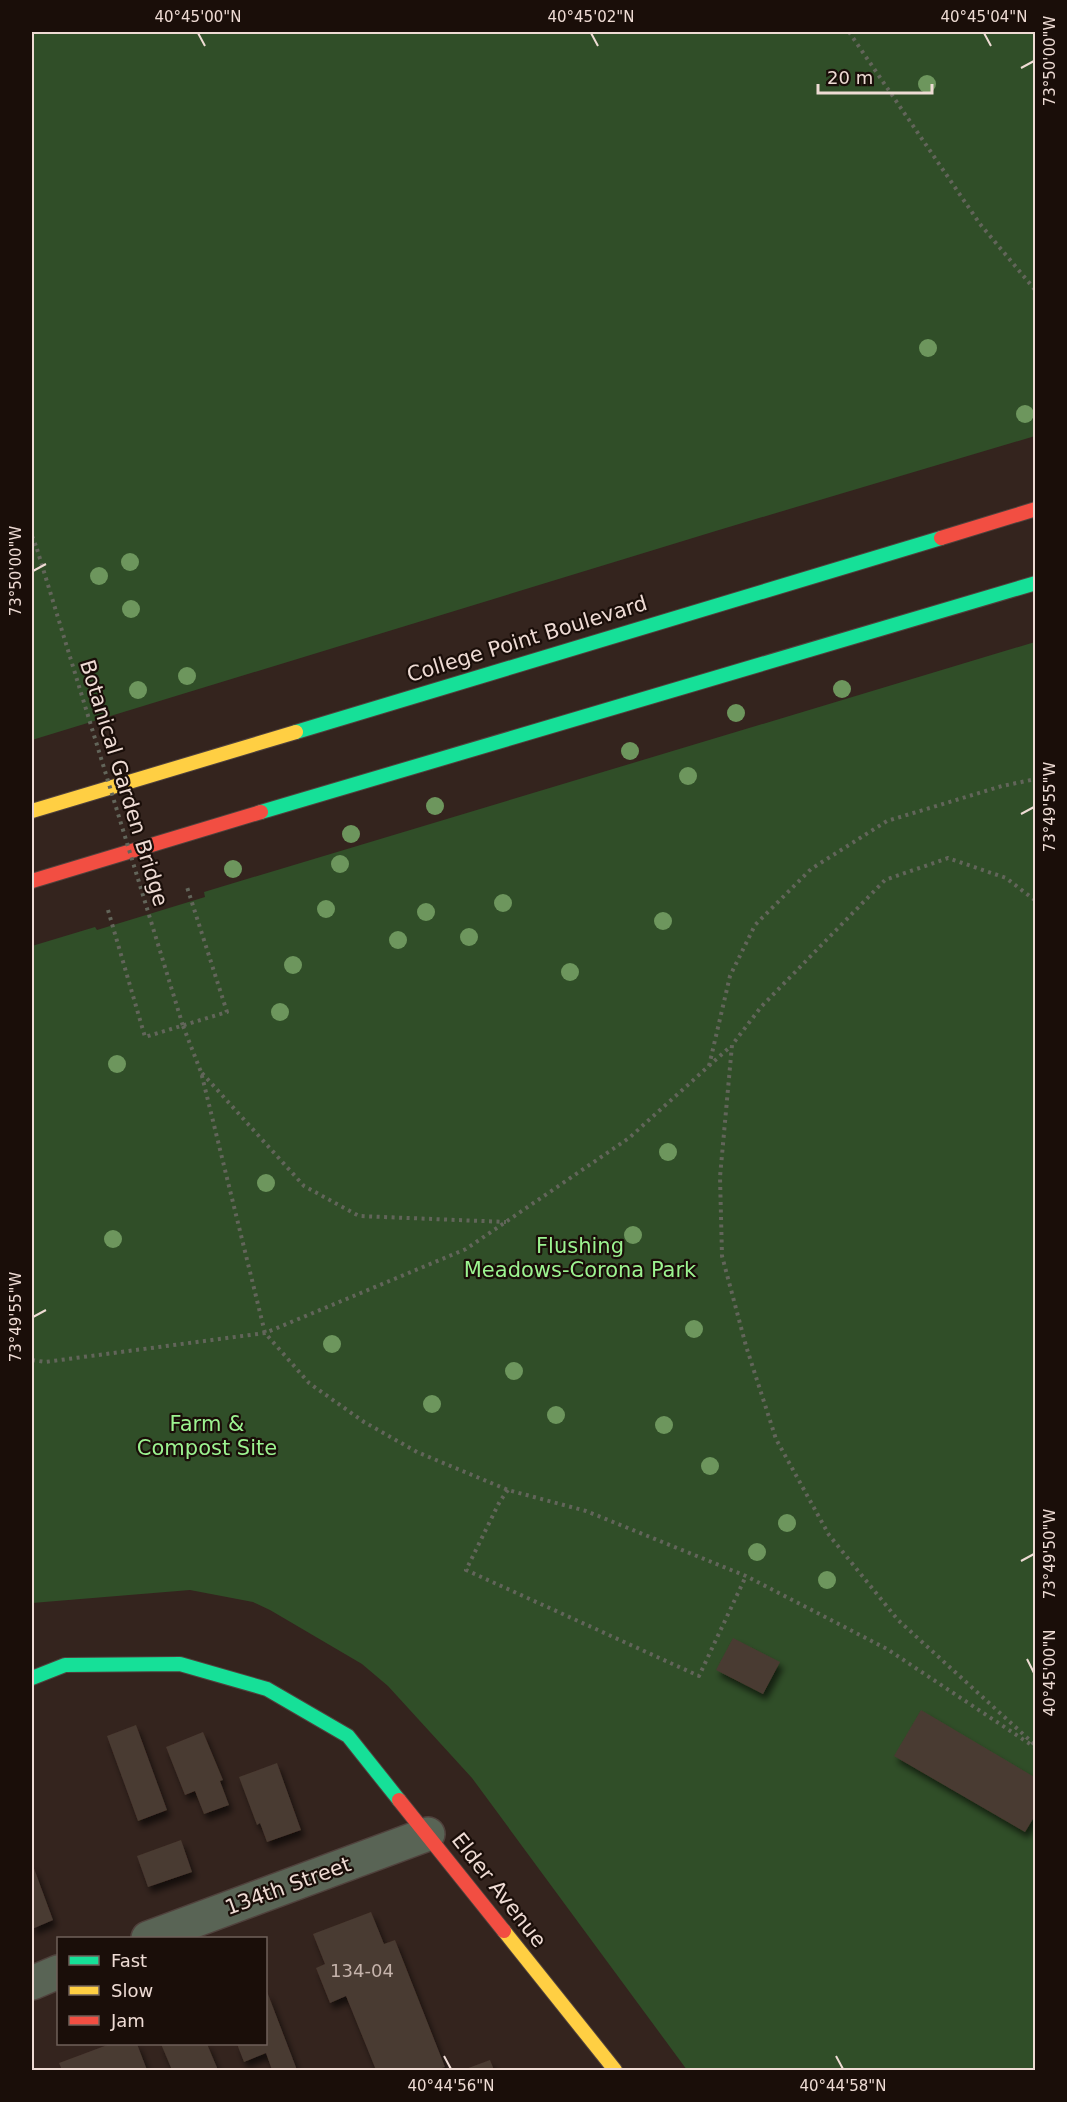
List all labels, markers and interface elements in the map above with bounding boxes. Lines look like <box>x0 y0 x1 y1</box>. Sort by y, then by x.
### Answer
text: 40°45'00"N <box>154 8 242 26</box>
text: 40°45'02"N <box>547 8 635 26</box>
text: 40°45'04"N <box>940 8 1028 26</box>
text: 73°50'00"W <box>1041 16 1059 106</box>
scale bar <box>818 57 932 95</box>
text: 20 m <box>827 67 873 88</box>
text: 73°50'00"W <box>7 526 25 616</box>
street label: College Point Boulevard <box>404 591 650 687</box>
street label: Botanical Garden Bridge <box>75 657 173 909</box>
text: 73°49'55"W <box>1041 762 1059 852</box>
park label: Flushing Meadows-Corona Park <box>464 1234 697 1282</box>
text: 73°49'55"W <box>7 1272 25 1362</box>
park label: Farm & Compost Site <box>137 1412 277 1460</box>
text: 73°49'50"W <box>1041 1509 1059 1599</box>
text: 40°45'00"N <box>1041 1629 1059 1717</box>
street label: Elder Avenue <box>447 1828 551 1952</box>
street label: 134th Street <box>222 1852 354 1920</box>
legend <box>57 1937 267 2045</box>
text: Fast <box>111 1950 147 1971</box>
house number: 134-04 <box>330 1960 394 1981</box>
text: Slow <box>111 1980 153 2001</box>
text: Jam <box>110 2010 145 2031</box>
text: 40°44'56"N <box>407 2077 495 2095</box>
text: 40°44'58"N <box>799 2077 887 2095</box>

